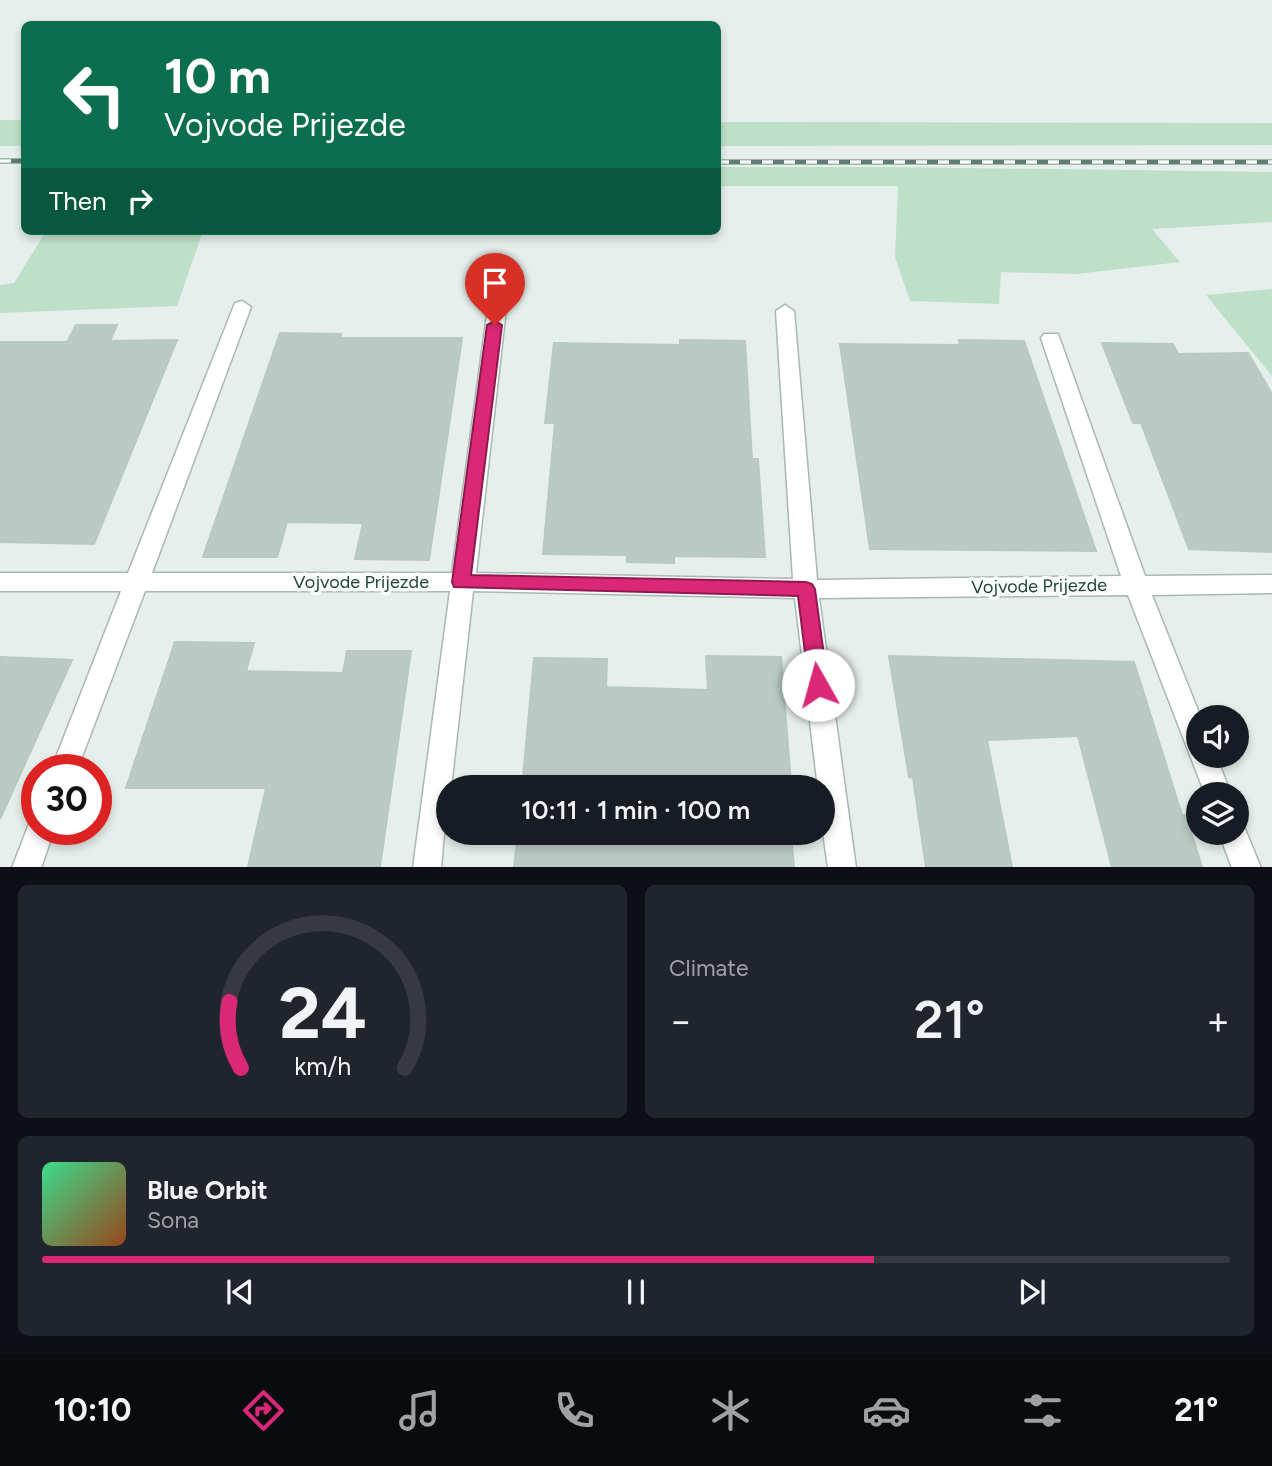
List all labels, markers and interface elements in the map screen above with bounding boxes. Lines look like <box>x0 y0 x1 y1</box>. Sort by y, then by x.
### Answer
text: 10 m <box>164 46 271 105</box>
icon: left <box>49 49 140 140</box>
text: Vojvode Prijezde <box>164 106 406 144</box>
icon: right <box>121 182 159 220</box>
text: Then <box>49 185 107 217</box>
pin <box>465 253 525 325</box>
icon: arrive <box>476 264 514 302</box>
street label: Vojvode Prijezde <box>293 571 429 593</box>
street label: Vojvode Prijezde <box>971 574 1107 598</box>
position arrow <box>781 648 855 722</box>
map controls <box>1186 705 1249 845</box>
button: sound <box>1186 705 1249 768</box>
speed limit sign: 30 <box>21 754 112 845</box>
button: layers <box>1186 782 1249 845</box>
text: 10:11 · 1 min · 100 m <box>521 794 750 826</box>
text: Climate <box>669 954 748 982</box>
text: 24 <box>278 969 367 1056</box>
text: 21° <box>914 989 985 1051</box>
text: − <box>669 998 693 1044</box>
text: + <box>1206 998 1230 1044</box>
text: km/h <box>294 1050 351 1080</box>
text: Blue Orbit <box>147 1174 268 1206</box>
text: Sona <box>147 1206 199 1234</box>
icon: previous <box>221 1273 259 1311</box>
icon: pause <box>617 1273 655 1311</box>
icon: next <box>1013 1273 1051 1311</box>
icon: directions <box>239 1386 288 1435</box>
icon: music <box>395 1386 444 1435</box>
icon: phone <box>550 1386 599 1435</box>
icon: climate <box>706 1386 755 1435</box>
icon: car <box>862 1386 911 1435</box>
icon: filters <box>1018 1386 1067 1435</box>
text: 10:10 <box>53 1391 132 1429</box>
text: 21° <box>1174 1391 1218 1429</box>

